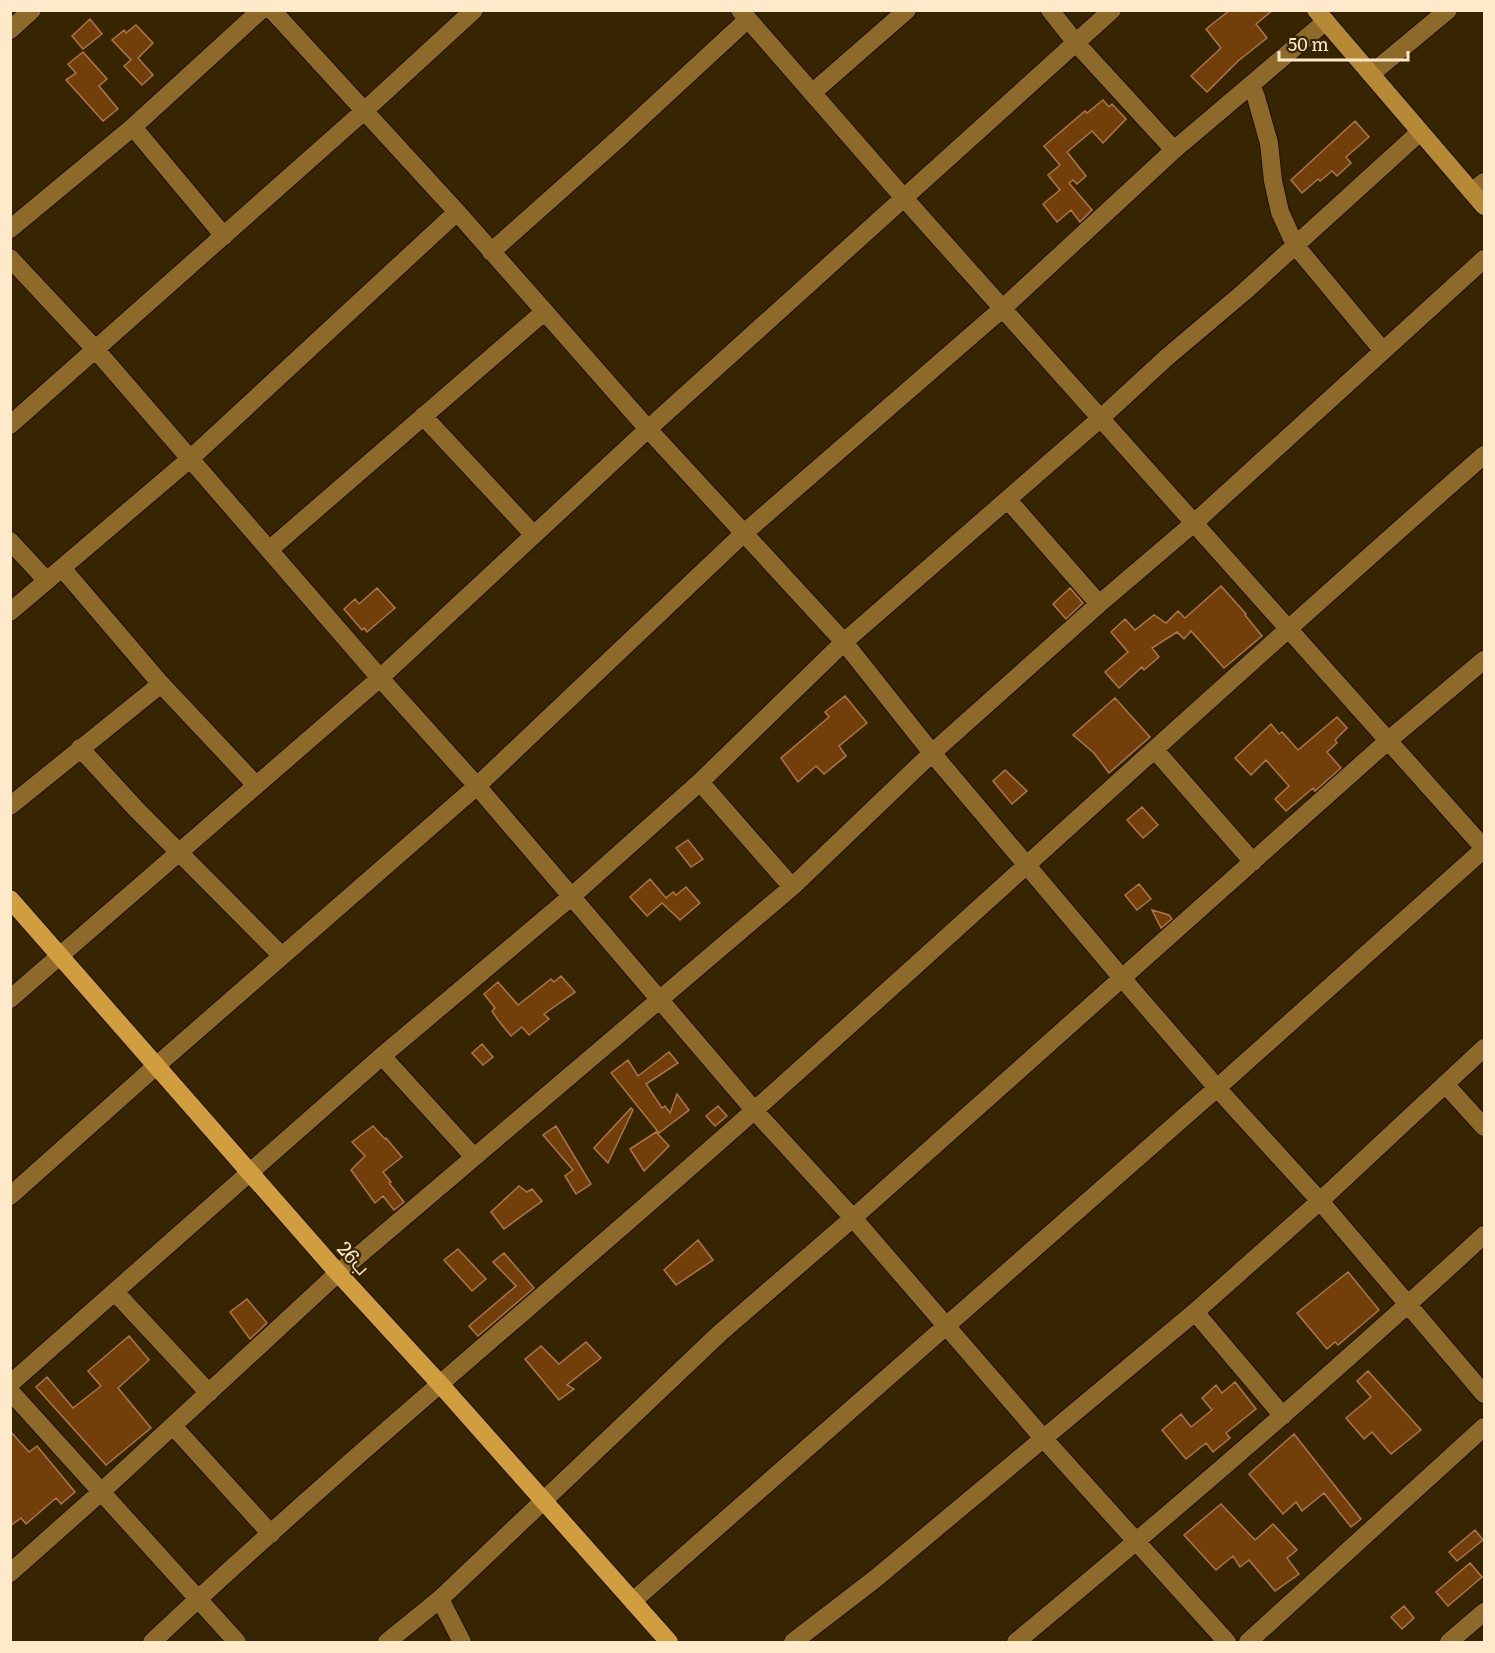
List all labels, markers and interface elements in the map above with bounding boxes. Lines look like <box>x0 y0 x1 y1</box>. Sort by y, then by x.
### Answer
scale bar <box>1279 24 1408 62</box>
text: 50 m <box>1288 30 1329 57</box>
street label: 26ب <box>332 1233 378 1281</box>

